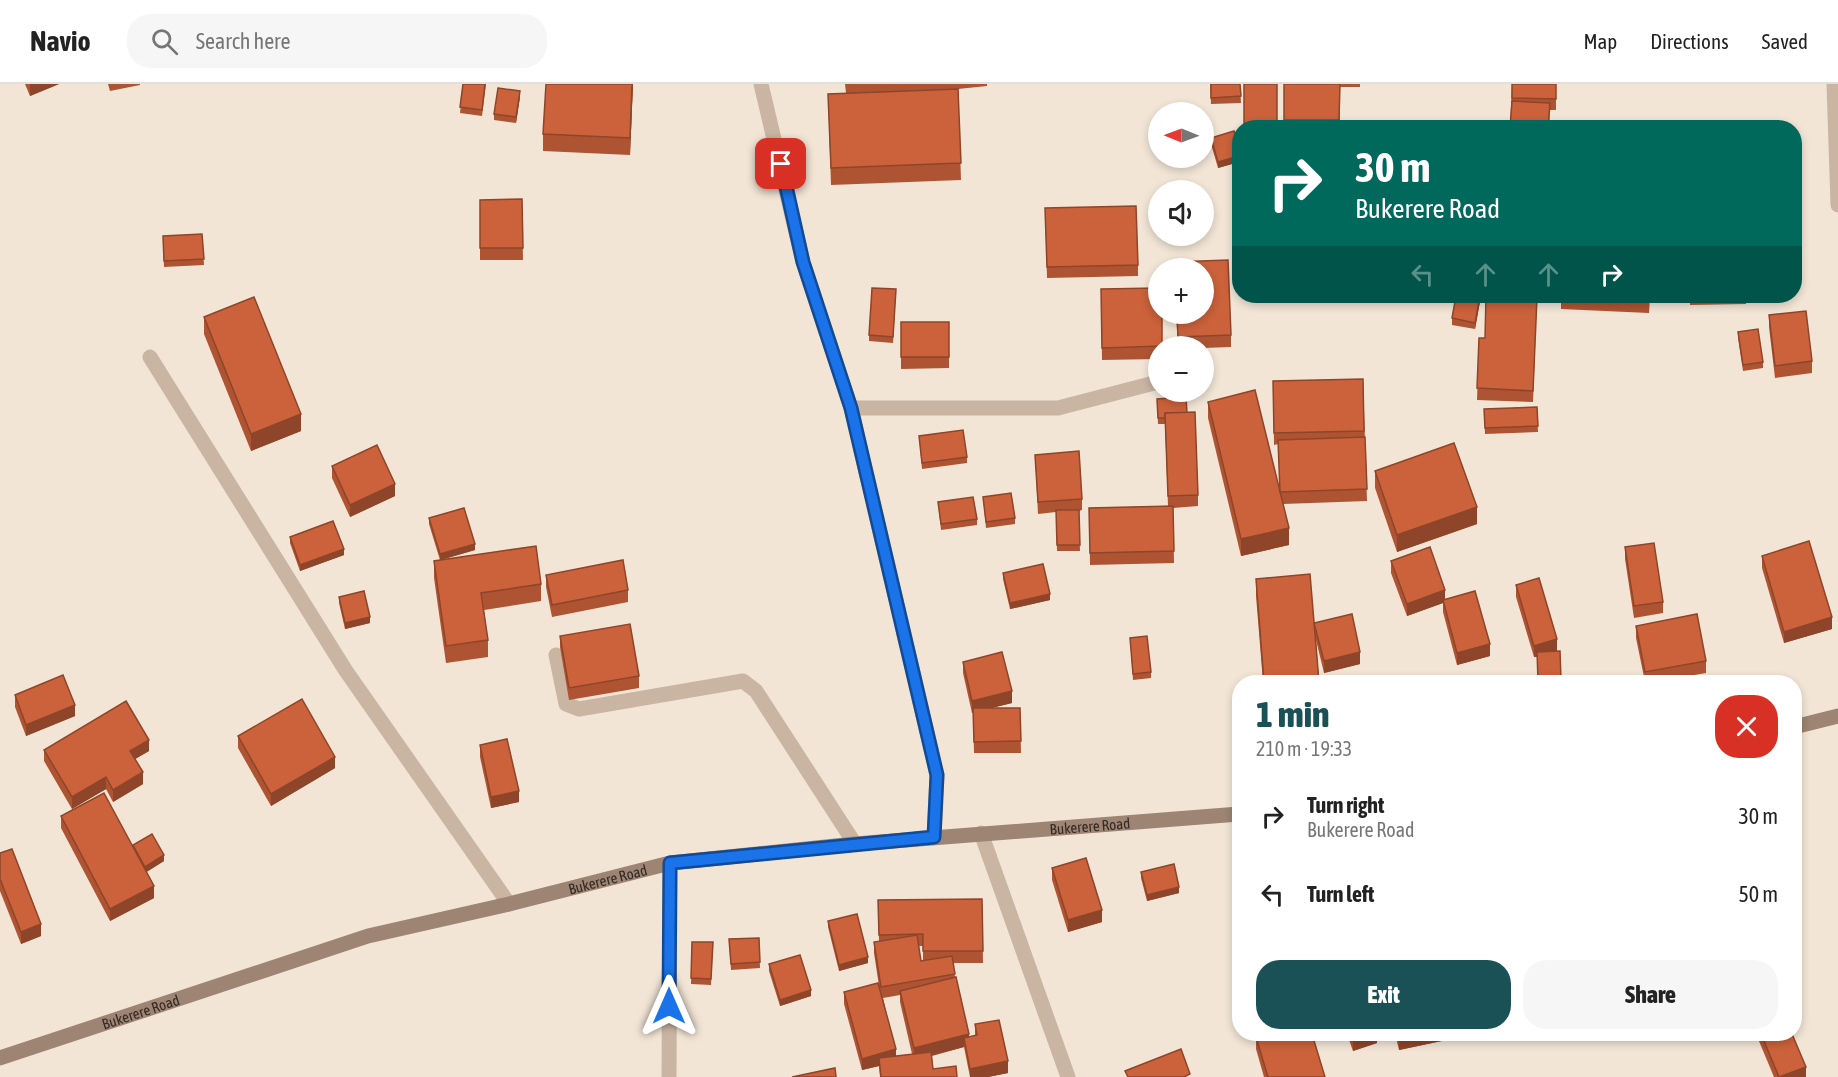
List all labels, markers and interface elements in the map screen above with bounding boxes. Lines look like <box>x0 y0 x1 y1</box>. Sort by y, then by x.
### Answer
search box <box>127 14 547 68</box>
text: Navio <box>30 25 91 57</box>
icon: search <box>148 25 181 58</box>
text: Search here <box>196 28 291 54</box>
text: Map <box>1583 29 1617 53</box>
text: Directions <box>1650 29 1729 53</box>
text: Saved <box>1762 29 1808 53</box>
north arrow <box>1148 102 1214 168</box>
map controls <box>1148 102 1214 402</box>
pin <box>755 138 806 189</box>
text: 30 m <box>1355 143 1430 191</box>
icon: right <box>1256 144 1334 222</box>
icon: arrive <box>764 147 797 180</box>
button: sound <box>1148 180 1214 246</box>
text: Bukerere Road <box>1355 193 1500 224</box>
button: + <box>1148 258 1214 324</box>
icon: left <box>1406 258 1439 291</box>
icon: ahead <box>1469 258 1502 291</box>
icon: ahead <box>1532 258 1565 291</box>
icon: right <box>1595 258 1628 291</box>
button: − <box>1148 336 1214 402</box>
text: 1 min <box>1256 693 1330 735</box>
button: close <box>1715 695 1778 758</box>
text: 210 m · 19:33 <box>1256 737 1352 760</box>
text: Turn right <box>1307 792 1384 818</box>
icon: right <box>1256 800 1289 833</box>
text: 30 m <box>1738 803 1778 829</box>
street label: Bukerere Road <box>1049 814 1131 837</box>
text: Bukerere Road <box>1307 818 1415 841</box>
street label: Bukerere Road <box>566 861 649 897</box>
icon: left <box>1256 878 1289 911</box>
text: Turn left <box>1307 881 1374 907</box>
text: 50 m <box>1738 881 1778 907</box>
button: Exit <box>1256 960 1511 1029</box>
button: Share <box>1523 960 1778 1029</box>
position arrow <box>637 974 701 1038</box>
street label: Bukerere Road <box>99 991 181 1032</box>

